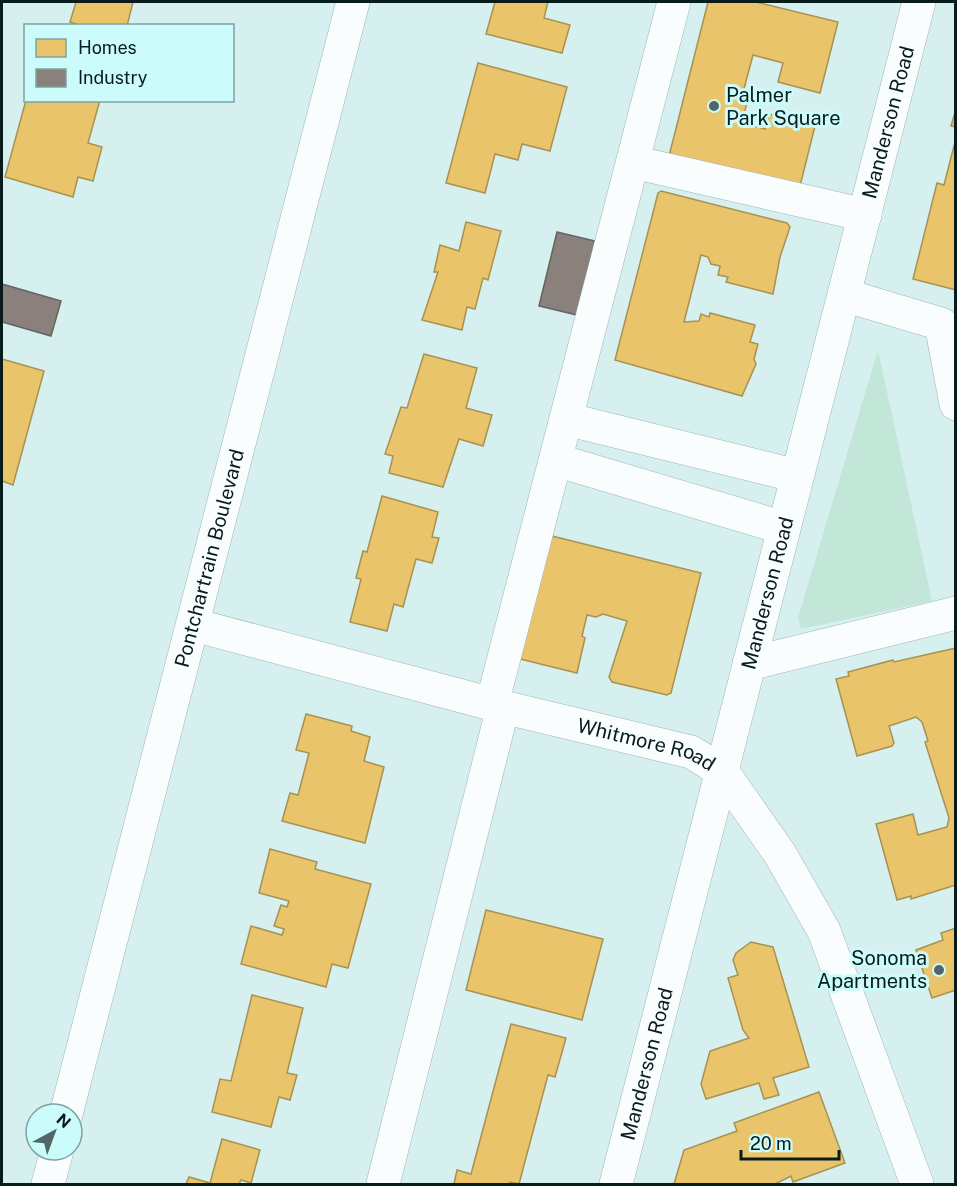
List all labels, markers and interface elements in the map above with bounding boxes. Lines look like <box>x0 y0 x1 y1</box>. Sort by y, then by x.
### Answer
legend <box>24 24 234 102</box>
text: Homes <box>78 37 137 58</box>
street label: Manderson Road <box>857 44 919 201</box>
text: Industry <box>78 67 148 88</box>
place label: Palmer Park Square <box>726 83 840 130</box>
marker: Palmer Park Square <box>707 99 721 113</box>
street label: Pontchartrain Boulevard <box>170 446 249 670</box>
street label: Manderson Road <box>736 514 799 672</box>
street label: Whitmore Road <box>575 713 720 776</box>
place label: Sonoma Apartments <box>817 946 927 993</box>
marker: Sonoma Apartments <box>932 963 946 977</box>
street label: Manderson Road <box>616 985 678 1143</box>
north arrow <box>24 1102 84 1162</box>
text: N <box>53 1110 74 1132</box>
scale bar <box>741 1123 838 1161</box>
text: 20 m <box>750 1133 792 1154</box>

